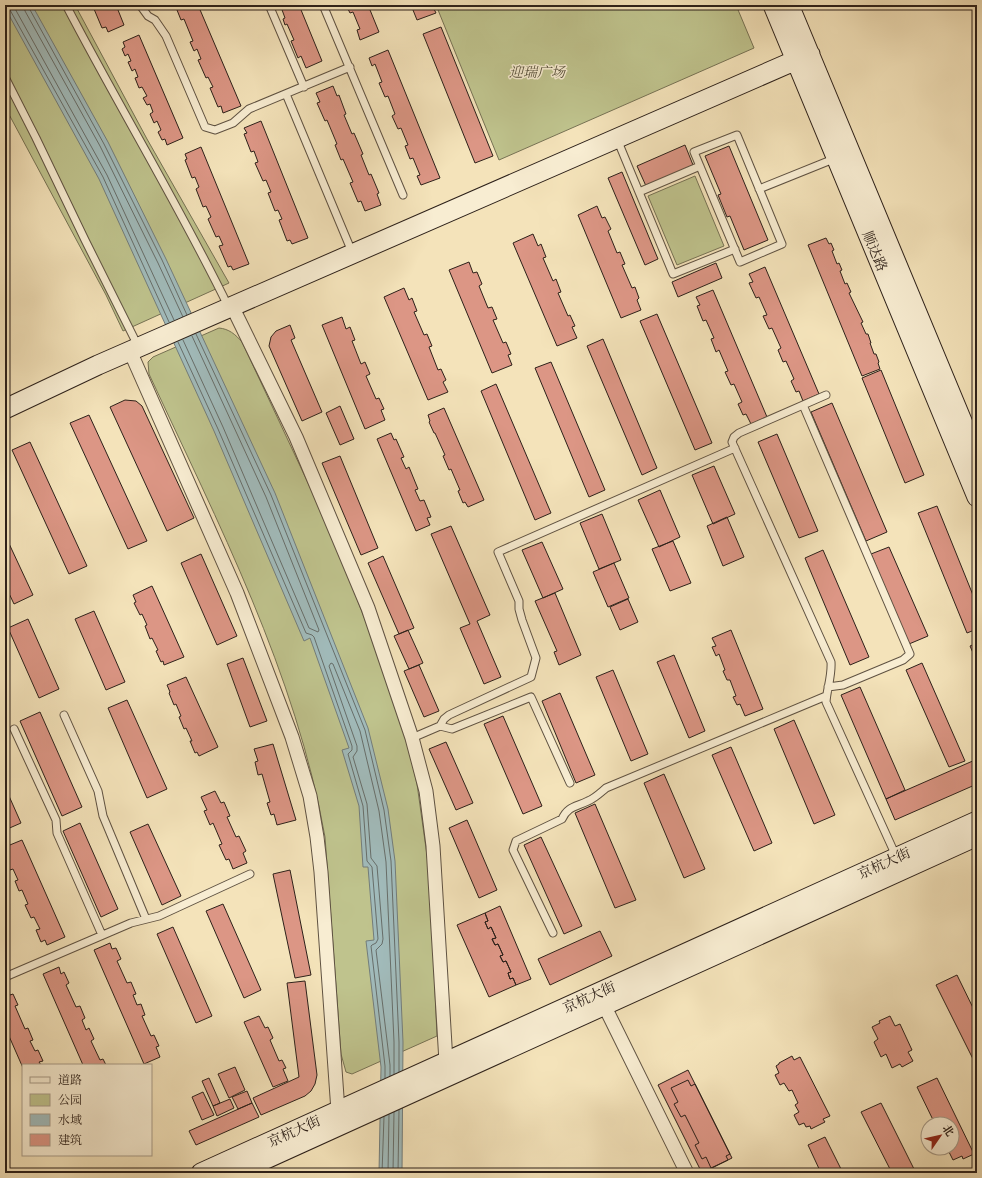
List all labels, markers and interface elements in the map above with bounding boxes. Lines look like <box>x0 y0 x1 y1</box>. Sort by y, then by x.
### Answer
park label: 迎瑞广场 <box>509 63 566 81</box>
street label: 顺达路 <box>859 228 891 274</box>
street label: 京杭大街 <box>855 843 913 883</box>
street label: 京杭大街 <box>560 977 618 1017</box>
legend <box>22 1064 152 1156</box>
text: 道路 <box>58 1072 82 1087</box>
text: 公园 <box>58 1092 82 1107</box>
street label: 京杭大街 <box>265 1111 323 1151</box>
text: 水域 <box>58 1112 82 1127</box>
north arrow <box>920 1116 960 1156</box>
text: 北 <box>939 1122 957 1139</box>
text: 建筑 <box>58 1132 82 1147</box>

